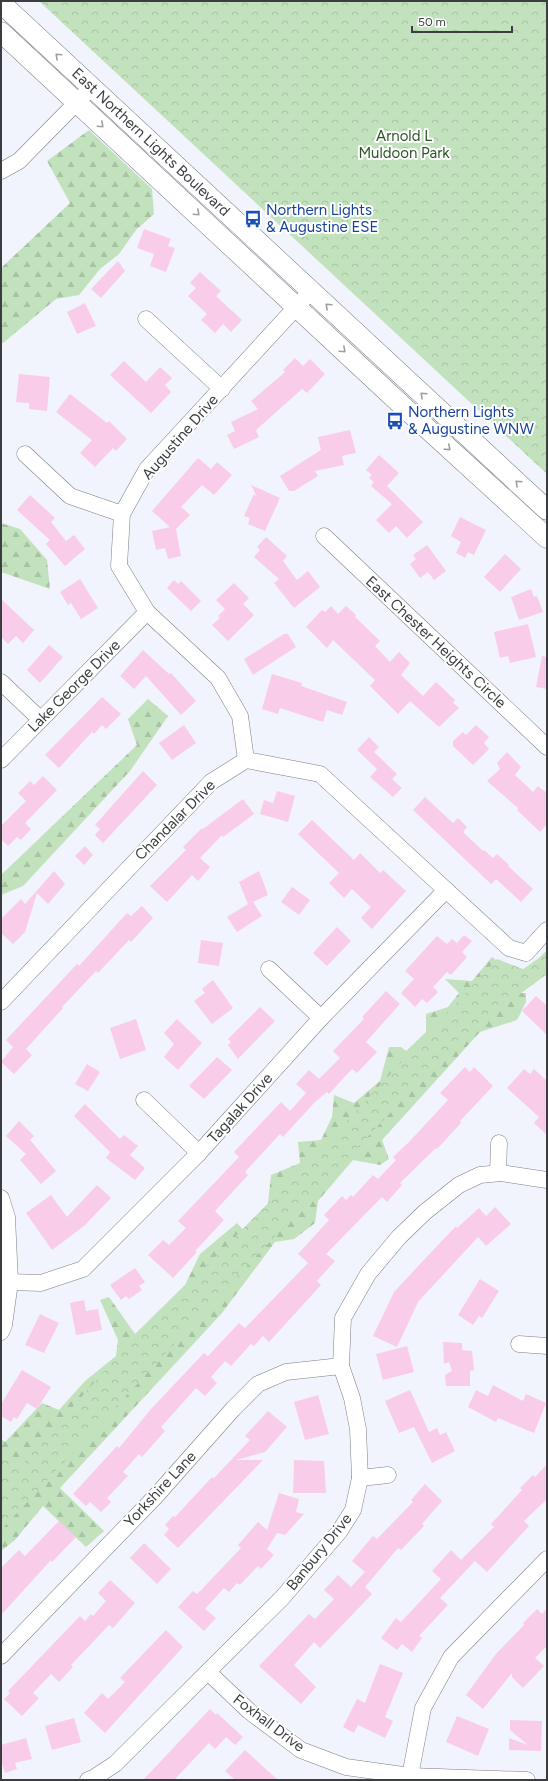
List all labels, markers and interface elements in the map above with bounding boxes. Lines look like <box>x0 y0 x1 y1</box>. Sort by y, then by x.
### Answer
scale bar <box>412 8 512 34</box>
text: 50 m <box>418 15 446 29</box>
one-way arrow <box>55 53 63 61</box>
street label: East Northern Lights Boulevard <box>68 64 234 220</box>
one-way arrow <box>97 120 104 127</box>
park label: Arnold L Muldoon Park <box>358 127 450 162</box>
place label: Northern Lights & Augustine ESE <box>266 201 378 236</box>
one-way arrow <box>192 209 200 216</box>
bus stop icon: Northern Lights & Augustine ESE <box>243 209 263 229</box>
one-way arrow <box>325 303 333 311</box>
one-way arrow <box>338 345 346 352</box>
street label: Augustine Drive <box>138 391 222 483</box>
one-way arrow <box>420 392 428 399</box>
place label: Northern Lights & Augustine WNW <box>408 403 534 438</box>
bus stop icon: Northern Lights & Augustine WNW <box>385 411 405 431</box>
one-way arrow <box>444 443 451 450</box>
one-way arrow <box>516 481 523 488</box>
street label: East Chester Heights Circle <box>362 572 510 712</box>
street label: Lake George Drive <box>24 636 124 736</box>
street label: Chandalar Drive <box>131 776 219 864</box>
street label: Tagalak Drive <box>204 1069 276 1147</box>
street label: Yorkshire Lane <box>120 1447 200 1531</box>
street label: Banbury Drive <box>283 1510 355 1594</box>
street label: Foxhall Drive <box>230 1690 308 1756</box>

